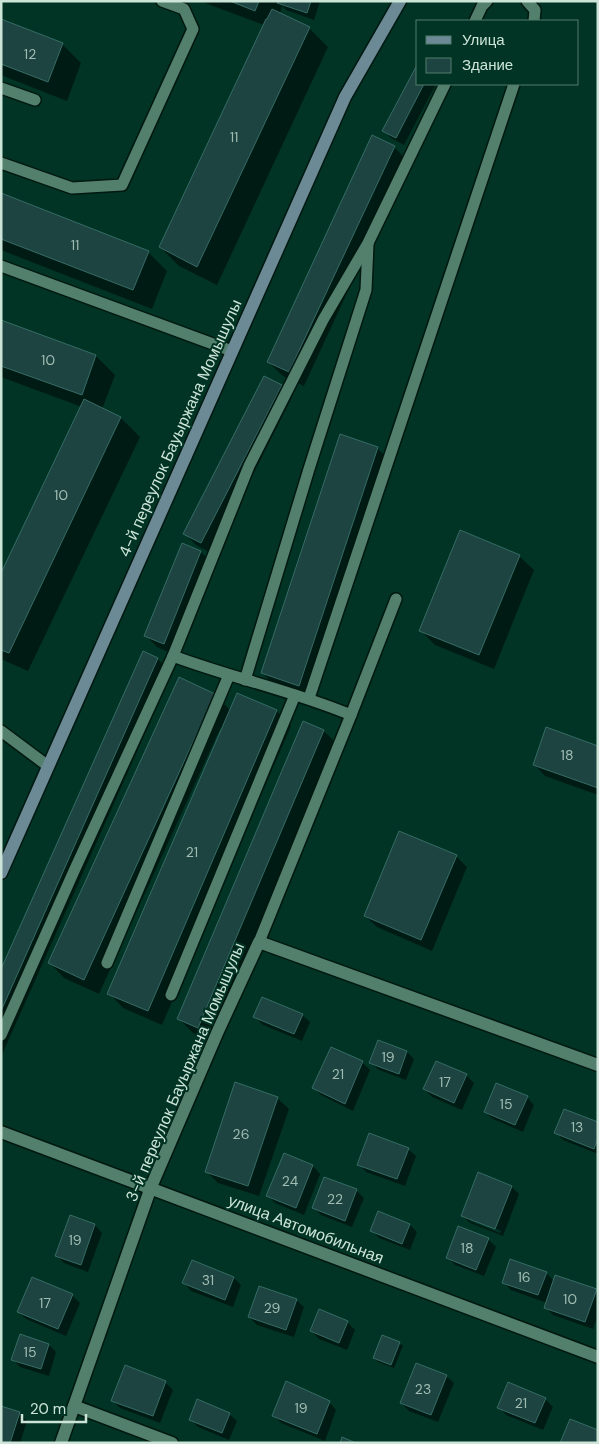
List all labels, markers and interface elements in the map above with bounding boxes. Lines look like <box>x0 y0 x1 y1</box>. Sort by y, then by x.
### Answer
legend <box>416 20 579 85</box>
text: Улица <box>462 30 505 50</box>
house number: 12 <box>24 45 36 63</box>
text: Здание <box>462 55 513 75</box>
house number: 11 <box>230 128 238 146</box>
house number: 11 <box>71 236 79 254</box>
street label: 4-й переулок Бауыржана Момышулы <box>114 296 246 560</box>
house number: 10 <box>41 351 55 369</box>
house number: 10 <box>54 486 68 504</box>
house number: 18 <box>561 746 573 764</box>
house number: 21 <box>186 843 198 861</box>
street label: 3-й переулок Бауыржана Момышулы <box>121 939 249 1205</box>
house number: 19 <box>381 1048 395 1066</box>
house number: 21 <box>332 1065 344 1083</box>
house number: 17 <box>439 1073 451 1091</box>
house number: 15 <box>500 1095 512 1113</box>
house number: 13 <box>571 1118 583 1136</box>
house number: 26 <box>233 1125 249 1143</box>
house number: 24 <box>282 1172 299 1190</box>
street label: улица Автомобильная <box>225 1190 387 1268</box>
house number: 22 <box>327 1190 343 1208</box>
house number: 19 <box>68 1231 82 1249</box>
house number: 18 <box>461 1239 473 1257</box>
house number: 16 <box>517 1268 531 1286</box>
house number: 31 <box>202 1271 214 1289</box>
house number: 10 <box>563 1290 577 1308</box>
house number: 17 <box>39 1294 51 1312</box>
house number: 29 <box>264 1299 281 1317</box>
house number: 15 <box>24 1343 36 1361</box>
house number: 23 <box>415 1380 431 1398</box>
scale bar <box>22 1392 86 1424</box>
house number: 21 <box>515 1394 527 1412</box>
text: 20 m <box>30 1399 66 1419</box>
house number: 19 <box>294 1399 308 1417</box>

